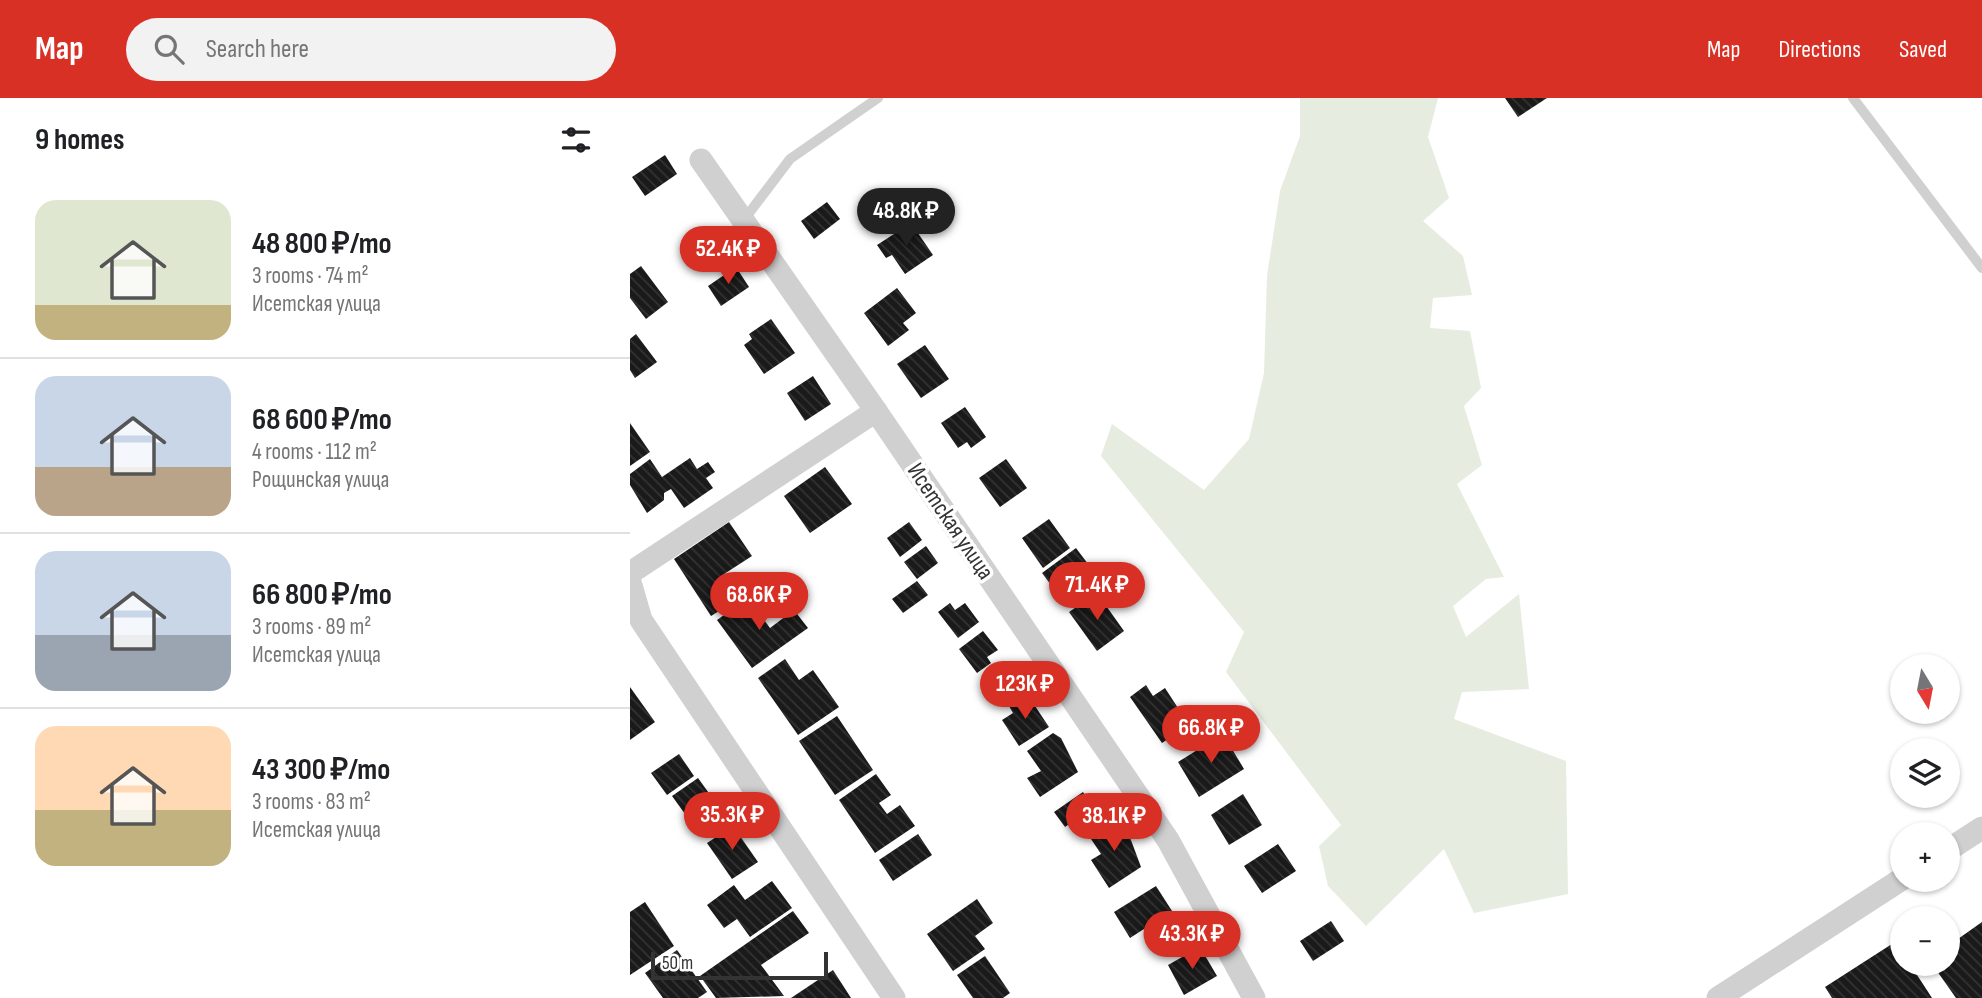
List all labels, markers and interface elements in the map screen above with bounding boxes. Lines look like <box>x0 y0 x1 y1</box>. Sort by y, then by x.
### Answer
search box <box>126 18 616 81</box>
text: Map <box>35 29 84 69</box>
icon: search <box>150 30 188 68</box>
text: Search here <box>206 34 309 65</box>
text: Map <box>1707 35 1740 64</box>
text: Directions <box>1778 35 1861 64</box>
text: Saved <box>1899 35 1947 64</box>
icon: filters <box>557 121 595 159</box>
text: 9 homes <box>35 122 125 158</box>
pin: 48.8K ₽ <box>841 188 971 248</box>
text: 48.8K ₽ <box>873 197 939 225</box>
text: 48 800 ₽/mo <box>252 226 392 262</box>
pin: 52.4K ₽ <box>663 226 793 286</box>
icon: home <box>91 228 175 312</box>
text: 52.4K ₽ <box>696 235 760 263</box>
text: 3 rooms · 74 m² <box>252 262 369 290</box>
text: Исетская улица <box>252 290 381 318</box>
text: 68 600 ₽/mo <box>252 402 392 438</box>
icon: home <box>91 404 175 488</box>
text: 4 rooms · 112 m² <box>252 438 377 466</box>
street label: Исетская улица <box>901 457 1000 585</box>
text: Рощинская улица <box>252 466 389 494</box>
pin: 71.4K ₽ <box>1032 562 1162 622</box>
text: 71.4K ₽ <box>1065 571 1129 599</box>
pin: 68.6K ₽ <box>694 573 824 632</box>
text: 66 800 ₽/mo <box>252 577 392 613</box>
icon: home <box>91 579 175 663</box>
text: 68.6K ₽ <box>726 581 792 609</box>
text: 3 rooms · 89 m² <box>252 613 371 641</box>
text: Исетская улица <box>252 641 381 669</box>
north arrow <box>1890 654 1960 724</box>
map controls <box>1890 654 1960 976</box>
pin: 123K ₽ <box>968 662 1082 721</box>
text: 123K ₽ <box>996 670 1054 698</box>
pin: 66.8K ₽ <box>1146 706 1276 765</box>
text: 66.8K ₽ <box>1178 714 1244 742</box>
button: layers <box>1890 738 1960 808</box>
text: 43 300 ₽/mo <box>252 752 390 788</box>
icon: home <box>91 754 175 838</box>
text: 3 rooms · 83 m² <box>252 788 371 816</box>
pin: 35.3K ₽ <box>667 792 797 852</box>
pin: 38.1K ₽ <box>1049 794 1179 853</box>
text: 35.3K ₽ <box>700 801 764 829</box>
text: 38.1K ₽ <box>1082 802 1146 830</box>
text: Исетская улица <box>252 816 381 844</box>
button: + <box>1890 822 1960 892</box>
button: − <box>1890 906 1960 976</box>
pin: 43.3K ₽ <box>1127 912 1257 971</box>
text: 43.3K ₽ <box>1160 920 1224 948</box>
scale bar <box>651 949 828 981</box>
text: 50 m <box>662 952 693 975</box>

